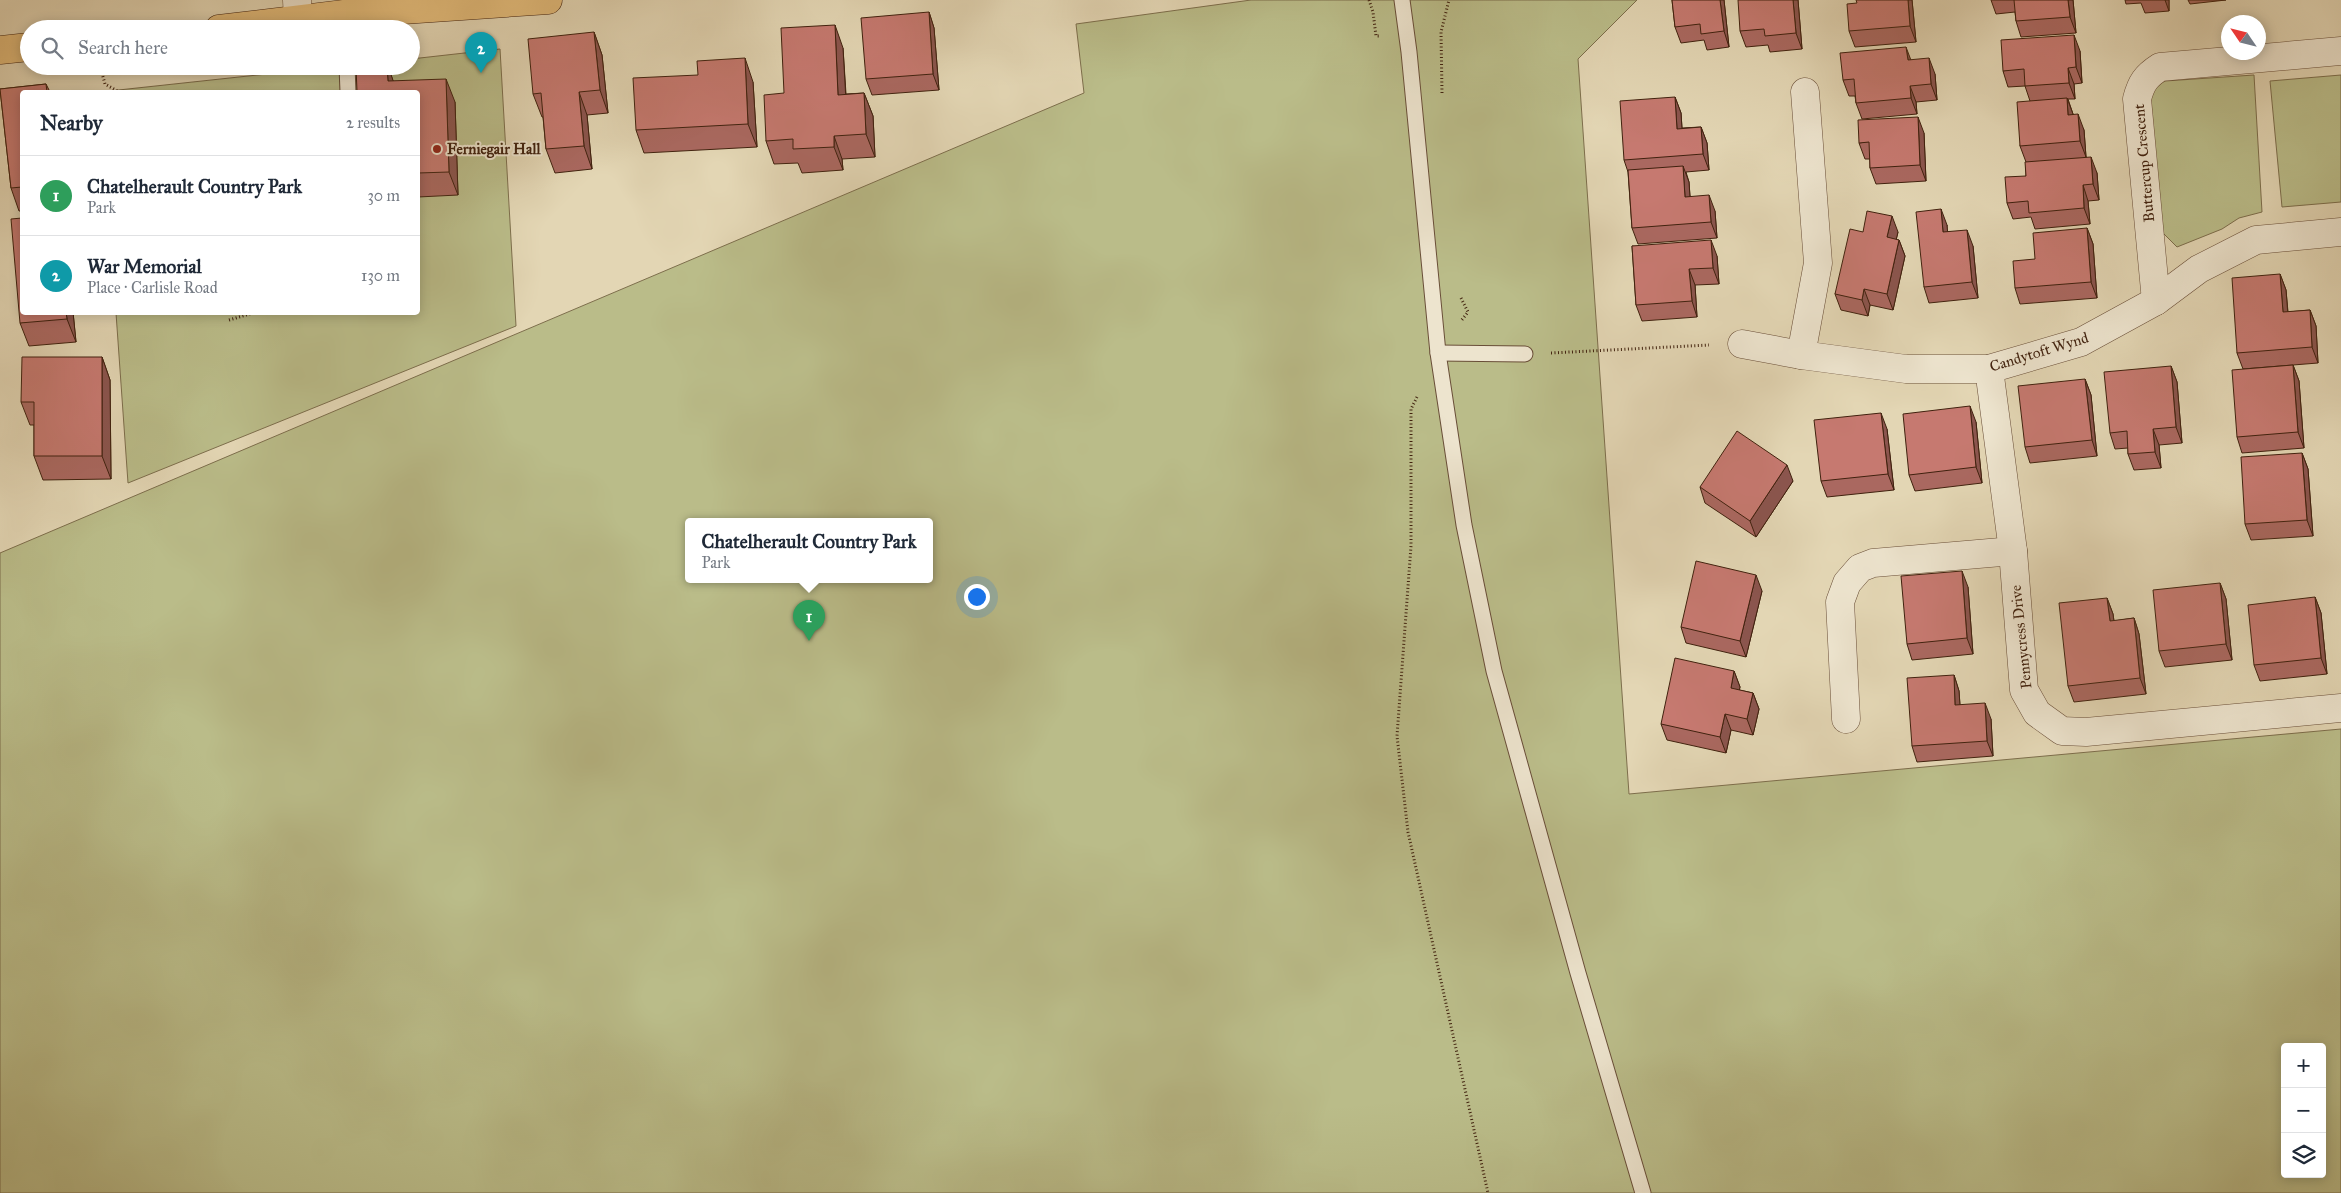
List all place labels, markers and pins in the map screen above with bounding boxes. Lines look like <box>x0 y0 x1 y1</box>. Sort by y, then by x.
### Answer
pin: 2 <box>465 32 497 73</box>
place label: Ferniegair Hall <box>447 140 541 159</box>
marker: Ferniegair Hall <box>431 143 443 155</box>
pin: 1 <box>793 600 825 641</box>

